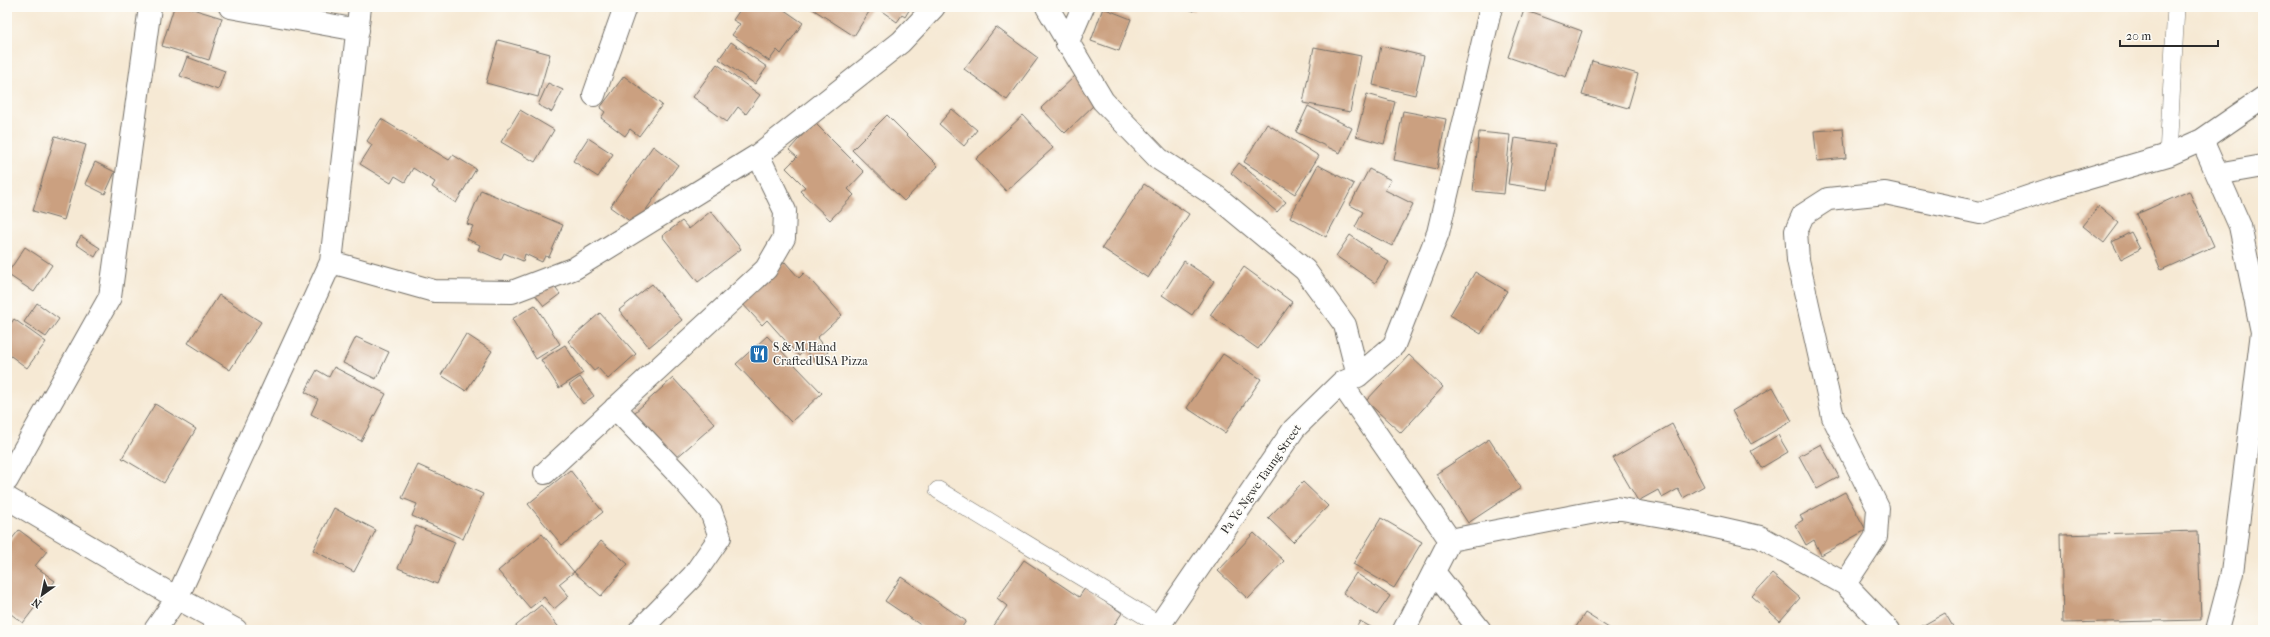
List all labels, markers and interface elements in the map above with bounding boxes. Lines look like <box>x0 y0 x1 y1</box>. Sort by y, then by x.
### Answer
scale bar <box>2120 22 2218 48</box>
text: 20 m <box>2126 29 2151 43</box>
place label: S & M Hand Crafted USA Pizza <box>773 340 868 368</box>
restaurant icon: S & M Hand Crafted USA Pizza <box>748 343 770 365</box>
street label: Pa Ye Ngwe Taung Street <box>1218 421 1305 537</box>
north arrow <box>22 575 62 615</box>
text: N <box>29 595 44 611</box>

